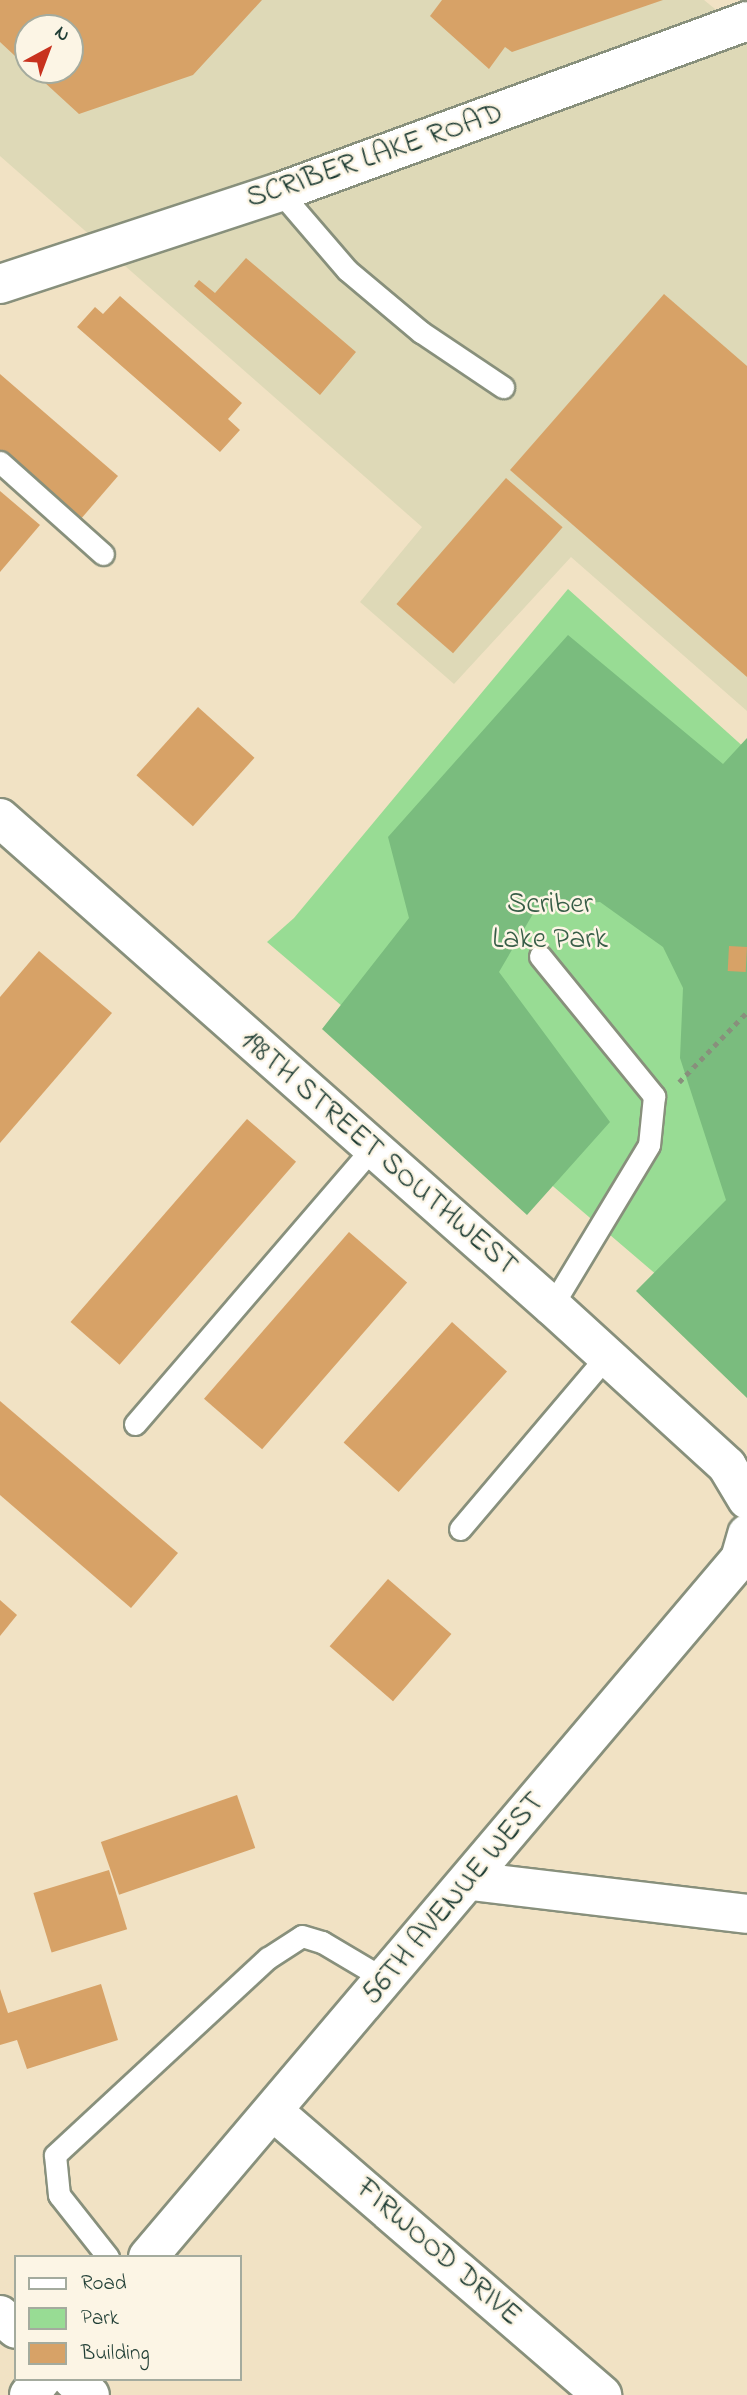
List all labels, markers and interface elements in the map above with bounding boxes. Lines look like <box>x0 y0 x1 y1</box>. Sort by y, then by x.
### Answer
north arrow <box>14 14 84 84</box>
text: N <box>48 20 75 49</box>
street label: SCRIBER LAKE ROAD <box>242 96 508 218</box>
park label: Scriber Lake Park <box>492 887 608 958</box>
street label: 198TH STREET SOUTHWEST <box>232 1023 524 1285</box>
street label: 56TH AVENUE WEST <box>355 1786 553 2012</box>
street label: FIRWOOD DRIVE <box>348 2171 528 2335</box>
legend <box>14 2255 242 2381</box>
text: Road <box>81 2269 127 2299</box>
text: Park <box>81 2304 119 2334</box>
text: Building <box>81 2339 150 2369</box>

